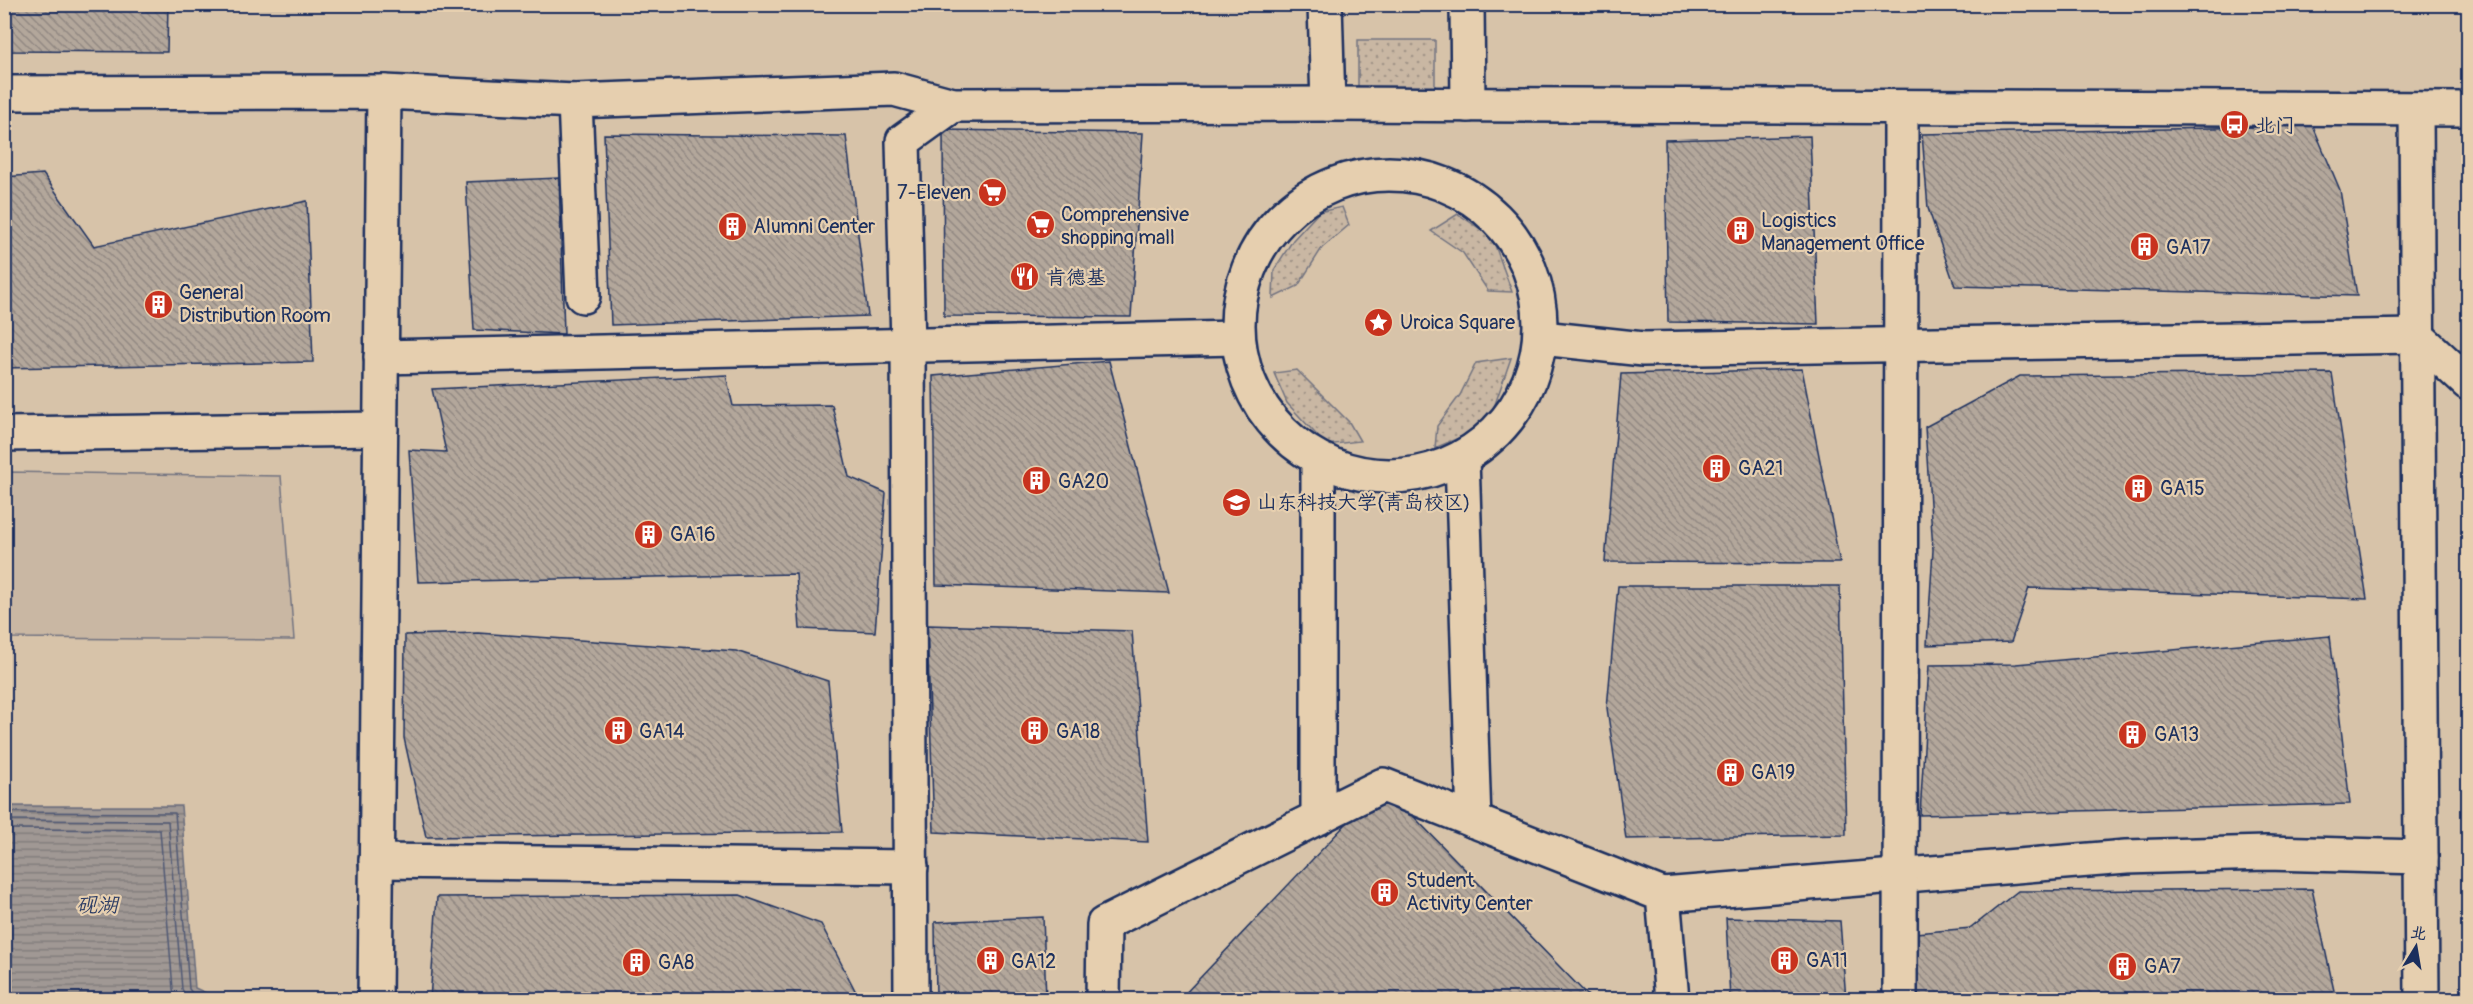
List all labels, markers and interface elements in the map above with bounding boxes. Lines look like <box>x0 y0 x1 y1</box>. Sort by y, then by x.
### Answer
bus stop icon: 北门 <box>2218 109 2250 141</box>
place label: 北门 <box>2255 113 2295 138</box>
supermarket icon: 7-Eleven <box>976 176 1008 208</box>
place label: 7-Eleven <box>897 180 971 205</box>
place label: Comprehensive shopping mall <box>1061 202 1189 250</box>
place label: Logistics Management Office <box>1761 208 1925 256</box>
supermarket icon: Comprehensive shopping mall <box>1024 209 1056 241</box>
building icon: Alumni Center <box>716 210 748 242</box>
place label: Alumni Center <box>753 214 875 239</box>
building icon: Logistics Management Office <box>1724 215 1756 247</box>
building icon: GA17 <box>2129 231 2161 263</box>
place label: GA17 <box>2166 235 2211 260</box>
restaurant icon: 肯德基 <box>1009 261 1041 293</box>
place label: 肯德基 <box>1046 265 1106 290</box>
place label: General Distribution Room <box>179 280 331 328</box>
building icon: General Distribution Room <box>142 288 174 320</box>
place icon: Uroica Square <box>1363 306 1395 338</box>
place label: Uroica Square <box>1400 310 1515 335</box>
building icon: GA21 <box>1701 452 1733 484</box>
place label: GA21 <box>1738 456 1783 481</box>
building icon: GA20 <box>1021 465 1053 497</box>
place label: GA20 <box>1058 469 1109 494</box>
building icon: GA15 <box>2123 472 2155 504</box>
place label: GA15 <box>2160 476 2205 501</box>
school or university icon: 山东科技大学(青岛校区) <box>1220 486 1252 518</box>
place label: 山东科技大学(青岛校区) <box>1257 490 1470 515</box>
building icon: GA16 <box>633 518 665 550</box>
place label: GA16 <box>670 522 716 547</box>
building icon: GA14 <box>602 715 634 747</box>
building icon: GA18 <box>1019 715 1051 747</box>
building icon: GA13 <box>2117 718 2149 750</box>
place label: GA14 <box>639 719 685 744</box>
place label: GA18 <box>1056 719 1100 744</box>
place label: GA13 <box>2154 722 2199 747</box>
building icon: GA19 <box>1714 756 1746 788</box>
place label: GA19 <box>1751 760 1795 785</box>
place label: Student Activity Center <box>1406 868 1533 916</box>
building icon: Student Activity Center <box>1369 876 1401 908</box>
water label: 砚湖 <box>76 892 120 919</box>
north arrow <box>2386 917 2446 977</box>
text: 北 <box>2409 922 2428 945</box>
building icon: GA11 <box>1769 944 1801 976</box>
building icon: GA12 <box>974 945 1006 977</box>
building icon: GA8 <box>621 946 653 978</box>
place label: GA11 <box>1806 948 1848 973</box>
place label: GA12 <box>1011 949 1056 974</box>
place label: GA8 <box>658 950 694 975</box>
building icon: GA7 <box>2107 950 2139 982</box>
place label: GA7 <box>2144 954 2181 979</box>

